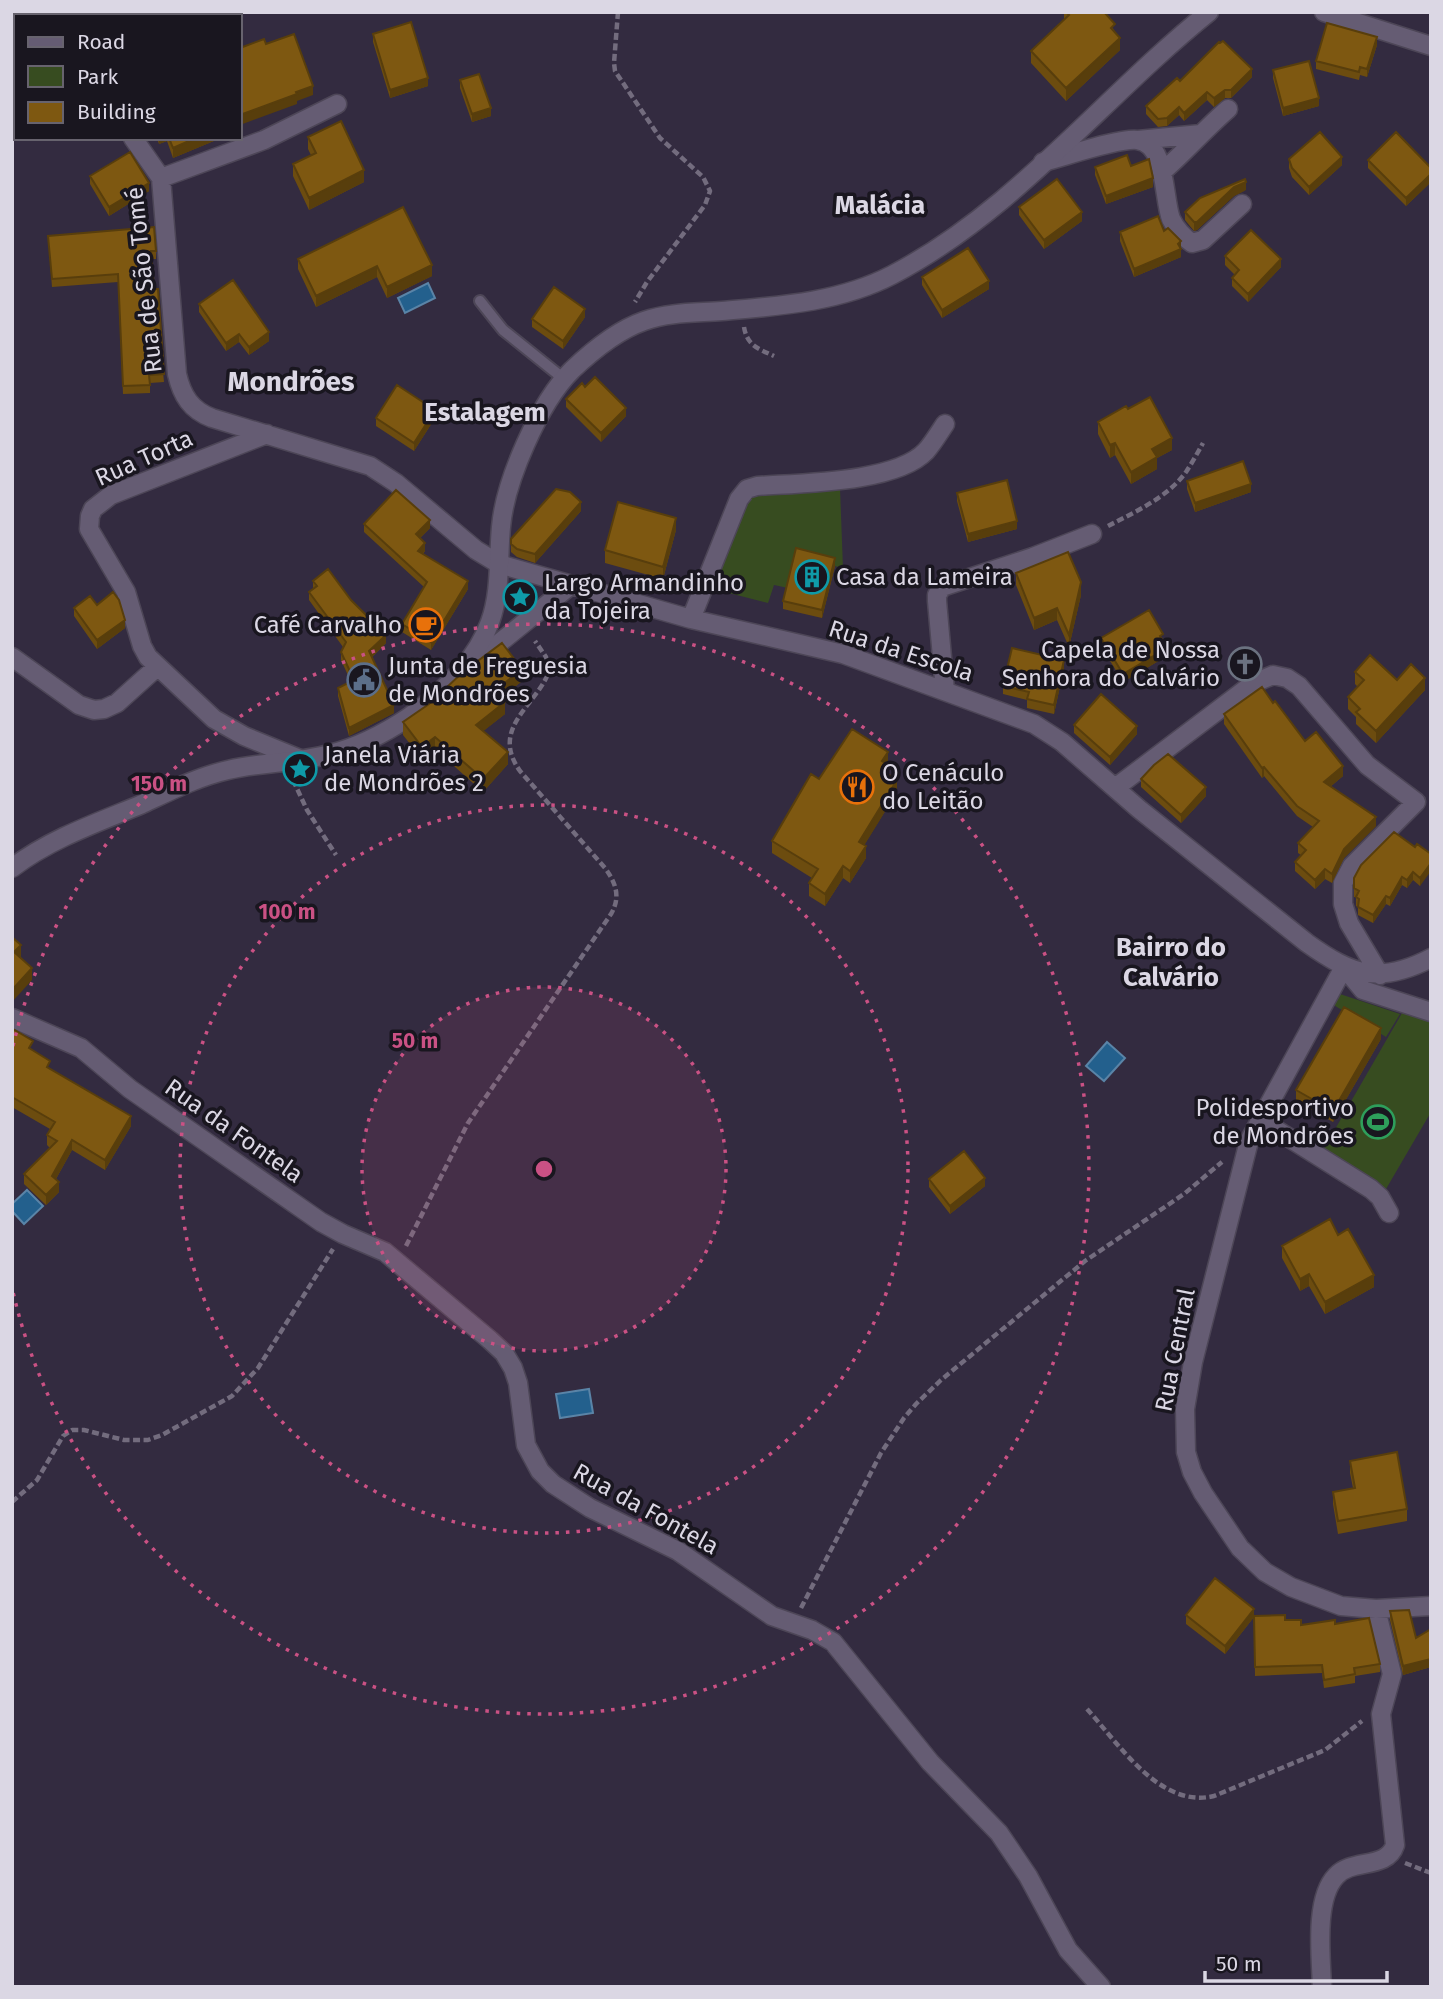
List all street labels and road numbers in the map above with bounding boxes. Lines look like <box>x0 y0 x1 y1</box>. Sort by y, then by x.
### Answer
street label: Rua de São Tomé <box>120 186 168 374</box>
street label: Rua Torta <box>91 424 197 492</box>
street label: Rua da Escola <box>825 614 977 688</box>
street label: Rua da Fontela <box>160 1073 308 1189</box>
street label: Rua Central <box>1149 1286 1201 1414</box>
street label: Rua da Fontela <box>568 1457 724 1561</box>

